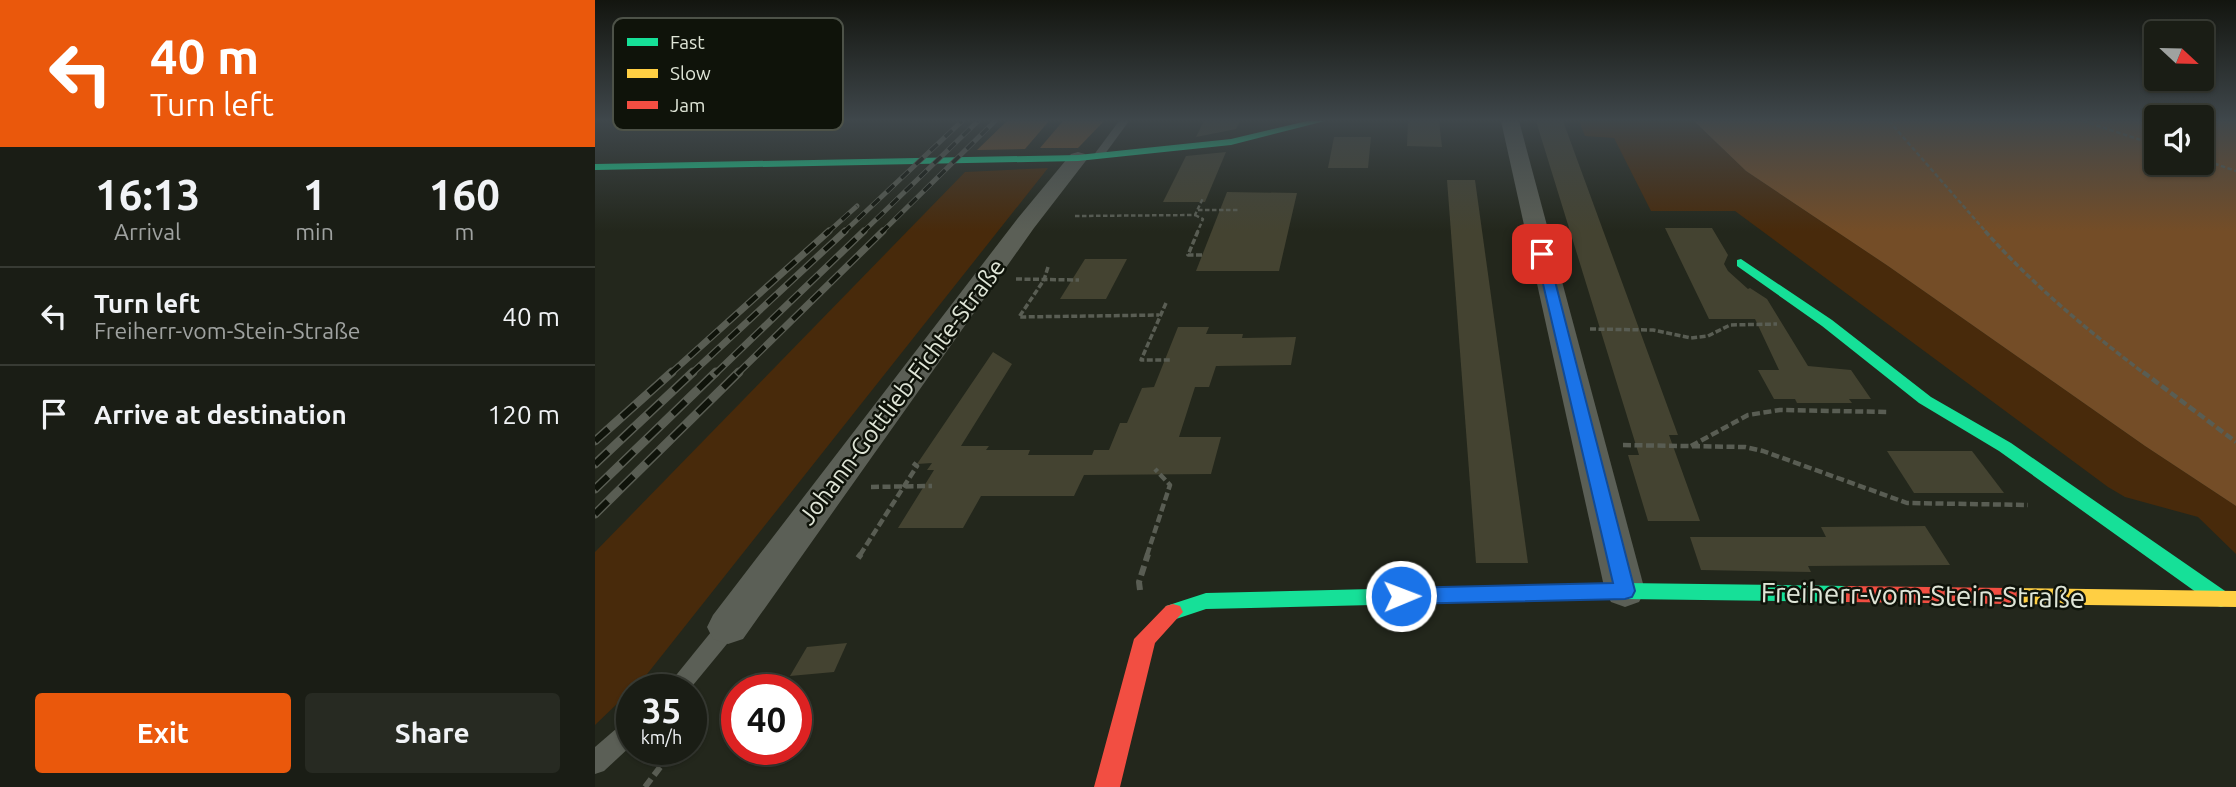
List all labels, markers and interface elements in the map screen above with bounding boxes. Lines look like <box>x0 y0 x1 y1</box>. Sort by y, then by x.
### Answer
legend <box>613 18 843 130</box>
north arrow <box>2144 21 2214 91</box>
map controls <box>2144 21 2214 175</box>
icon: left <box>35 28 126 119</box>
text: 40 m <box>150 28 259 83</box>
text: Fast <box>670 31 705 53</box>
text: Slow <box>670 62 711 84</box>
text: Turn left <box>150 86 274 122</box>
text: Jam <box>670 94 706 116</box>
button: sound <box>2144 105 2214 175</box>
text: 16:13 <box>95 171 200 218</box>
text: 1 <box>303 171 326 218</box>
text: 160 <box>429 171 500 218</box>
text: Arrival <box>114 219 181 244</box>
text: min <box>295 219 334 244</box>
text: m <box>454 219 474 244</box>
pin <box>1512 224 1572 284</box>
icon: arrive <box>1523 235 1561 273</box>
street label: Johann-Gottlieb-Fichte-Straße <box>793 254 1010 530</box>
text: Turn left <box>94 289 200 318</box>
icon: left <box>35 297 73 335</box>
text: 40 m <box>502 302 560 331</box>
text: Freiherr-vom-Stein-Straße <box>94 318 361 343</box>
icon: arrive <box>35 395 73 433</box>
text: Arrive at destination <box>94 400 347 429</box>
text: 120 m <box>488 400 560 429</box>
position arrow <box>1364 559 1438 633</box>
street label: Freiherr-vom-Stein-Straße <box>1760 576 2086 613</box>
speed limit sign: 40 <box>721 674 812 765</box>
text: 35 <box>642 690 681 730</box>
button: Exit <box>35 693 291 773</box>
button: Share <box>305 693 560 773</box>
text: km/h <box>641 727 682 747</box>

